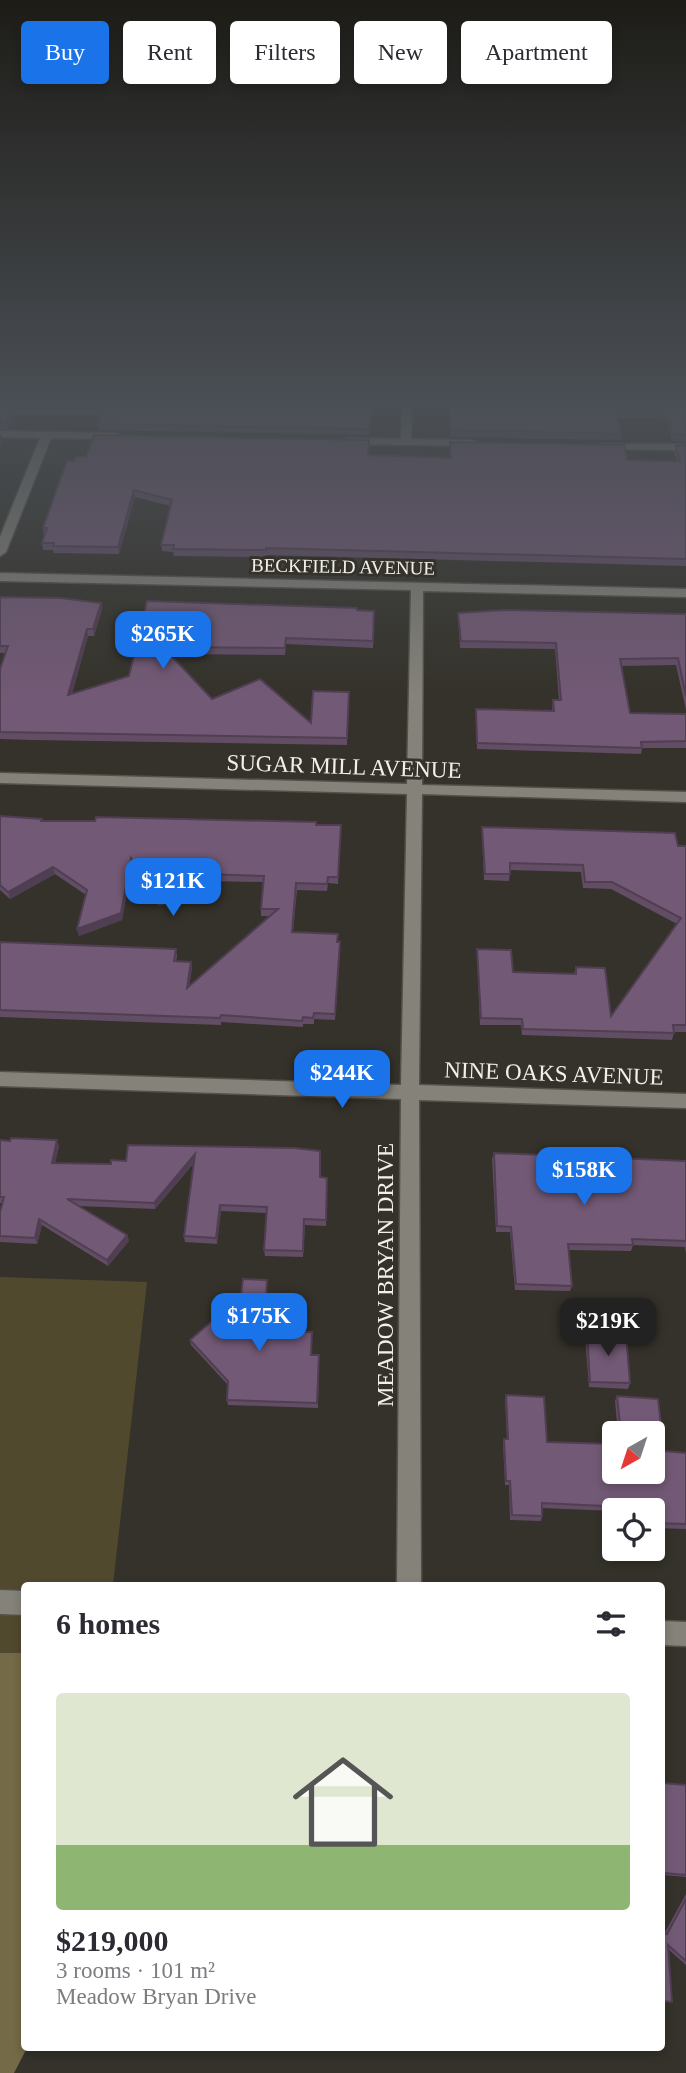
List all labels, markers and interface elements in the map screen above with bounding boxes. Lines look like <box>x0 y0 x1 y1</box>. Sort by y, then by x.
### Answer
chip: Buy <box>21 21 109 84</box>
chip: Rent <box>123 21 216 84</box>
chip: Filters <box>230 21 340 84</box>
chip: New <box>354 21 447 84</box>
chip: Apartment <box>461 21 612 84</box>
street label: BECKFIELD AVENUE <box>251 554 435 579</box>
pin: $265K <box>114 612 212 671</box>
text: $265K <box>131 621 195 646</box>
street label: SUGAR MILL AVENUE <box>226 750 462 783</box>
pin: $121K <box>124 858 222 918</box>
text: $121K <box>141 868 205 893</box>
pin: $244K <box>293 1050 391 1110</box>
street label: NINE OAKS AVENUE <box>444 1057 664 1090</box>
text: $244K <box>310 1060 374 1085</box>
street label: MEADOW BRYAN DRIVE <box>373 1143 398 1407</box>
pin: $158K <box>535 1148 633 1207</box>
text: $158K <box>552 1157 616 1182</box>
pin: $175K <box>210 1294 308 1353</box>
pin: $219K <box>559 1298 657 1358</box>
text: $175K <box>227 1303 291 1328</box>
text: $219K <box>576 1308 640 1333</box>
north arrow <box>602 1421 665 1484</box>
map controls <box>602 1421 665 1561</box>
button: locate <box>602 1498 665 1561</box>
icon: filters <box>592 1605 630 1643</box>
text: 6 homes <box>56 1607 160 1640</box>
icon: home <box>280 1739 406 1865</box>
text: $219,000 <box>56 1924 169 1957</box>
text: 3 rooms · 101 m² <box>56 1958 215 1983</box>
text: Meadow Bryan Drive <box>56 1984 257 2009</box>

